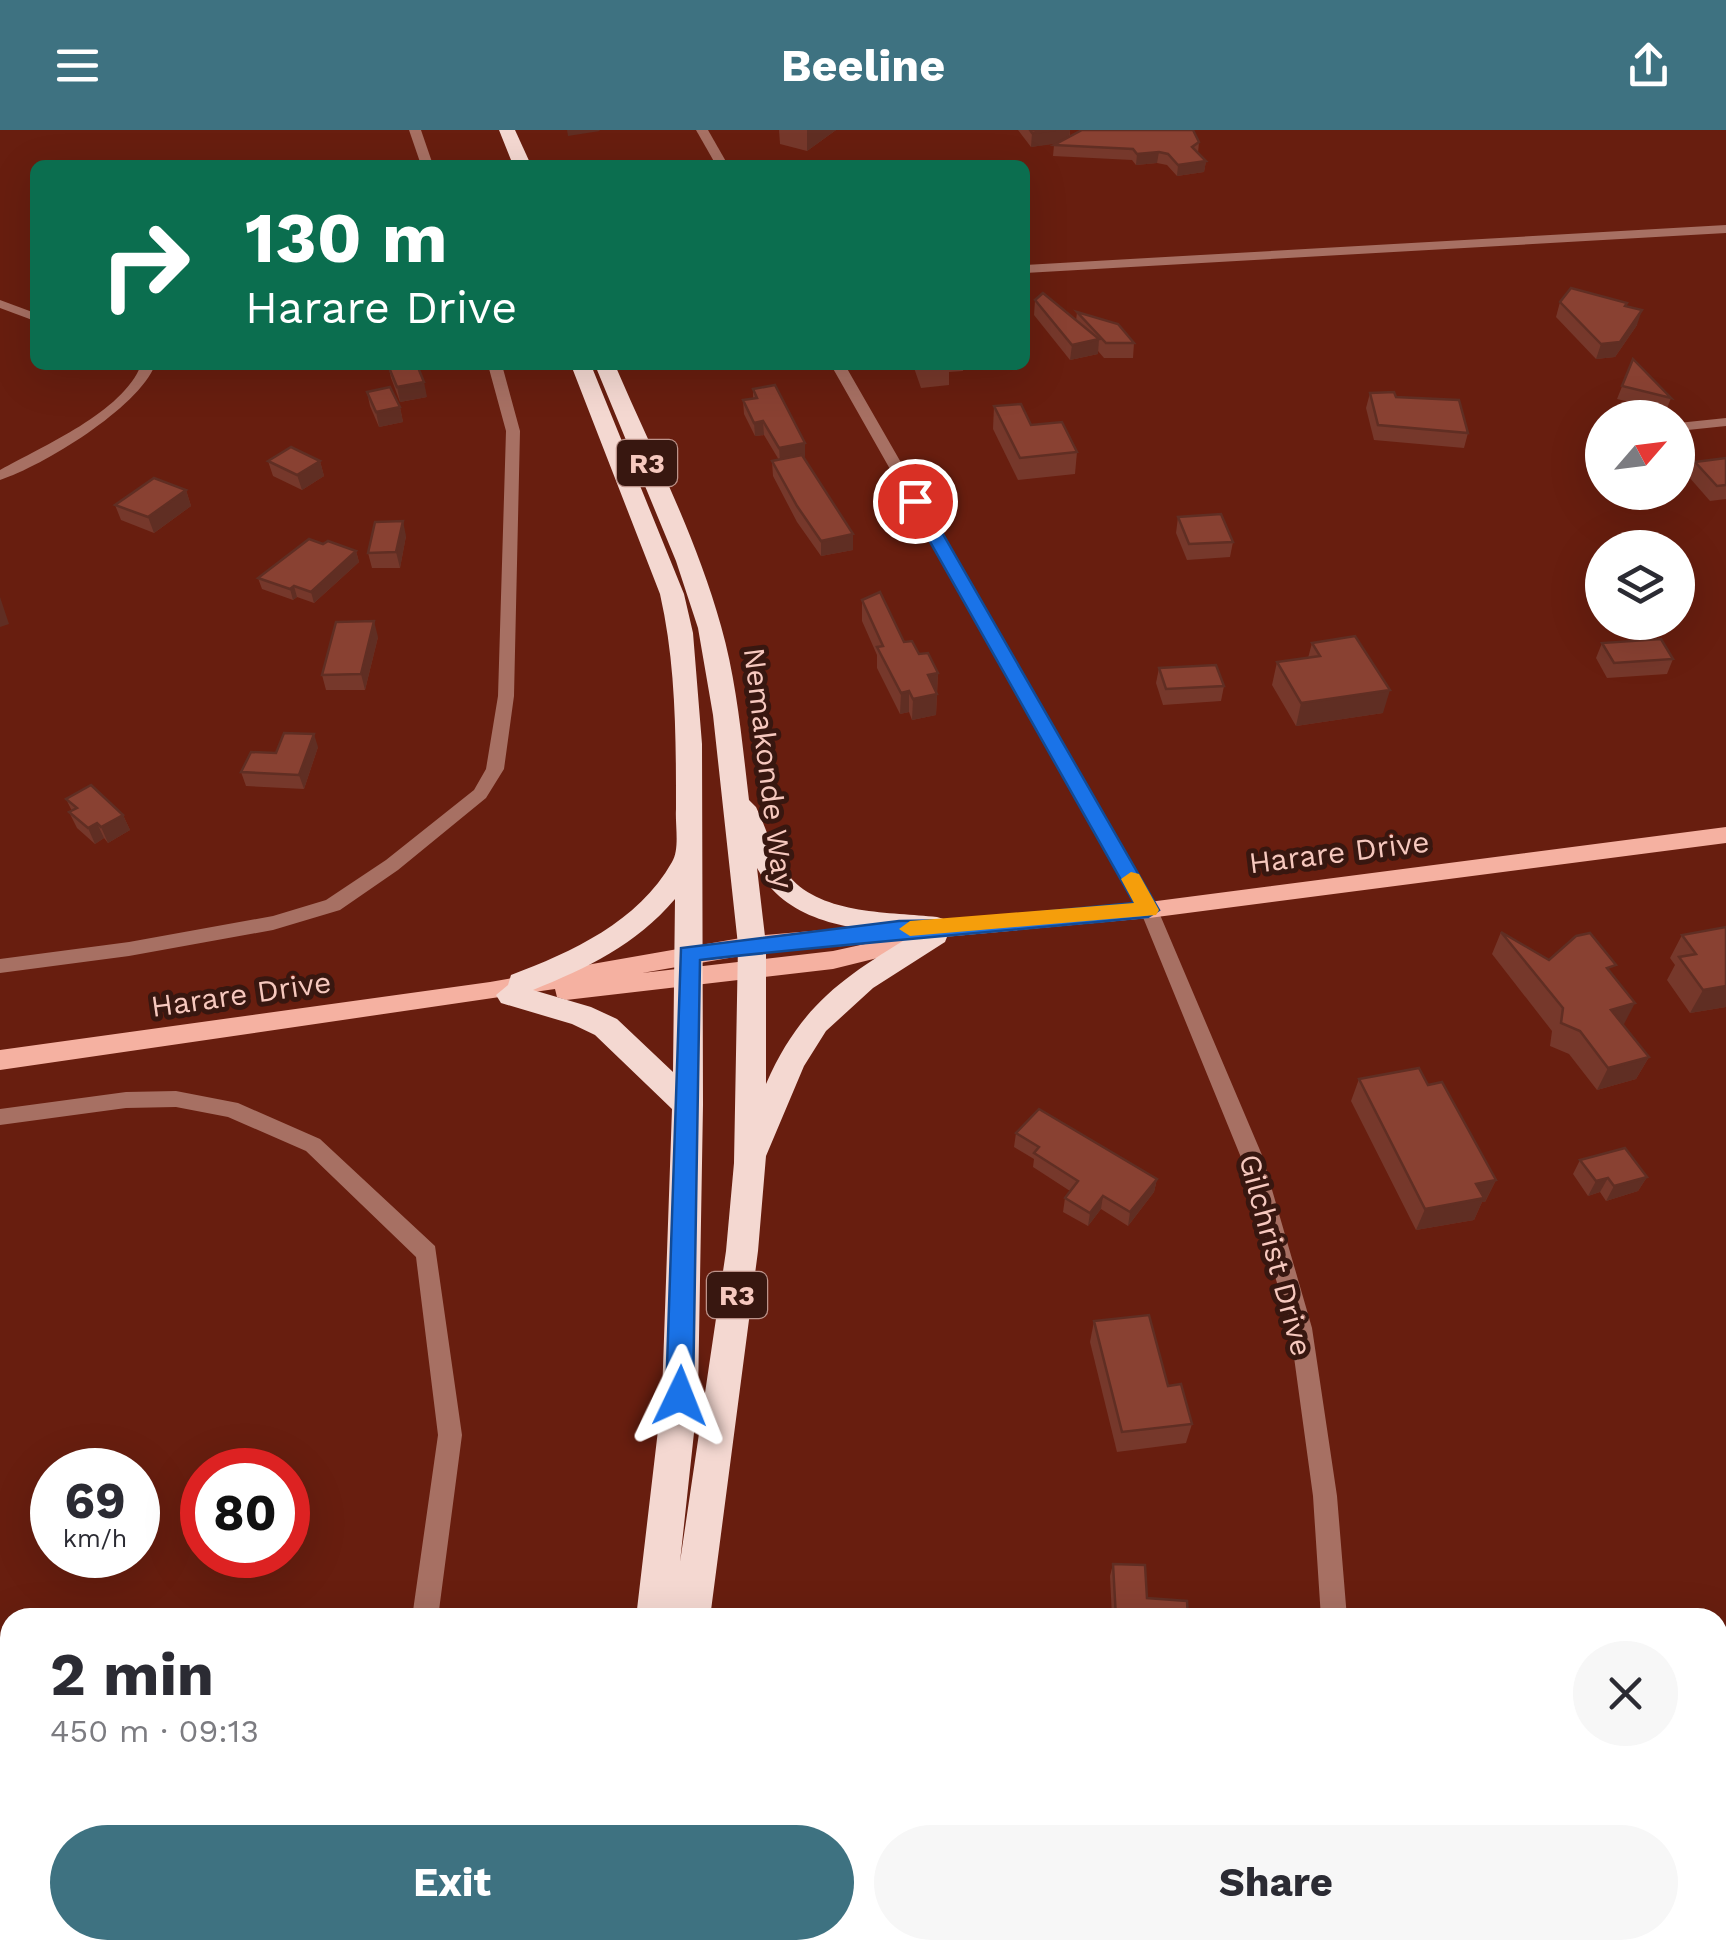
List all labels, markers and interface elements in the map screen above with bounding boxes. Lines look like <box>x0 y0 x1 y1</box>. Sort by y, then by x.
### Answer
icon: menu <box>50 38 105 93</box>
icon: share <box>1621 38 1676 93</box>
text: Beeline <box>781 39 945 92</box>
text: 130 m <box>245 197 448 279</box>
icon: right <box>80 200 210 330</box>
text: Harare Drive <box>245 281 517 334</box>
north arrow <box>1585 400 1695 510</box>
map controls <box>1585 400 1695 640</box>
road number: R3 <box>617 440 677 486</box>
pin <box>873 459 958 544</box>
icon: arrive <box>888 474 943 529</box>
button: layers <box>1585 530 1695 640</box>
street label: Nemakonde Way <box>737 645 801 891</box>
street label: Harare Drive <box>1247 824 1431 880</box>
street label: Harare Drive <box>149 964 333 1024</box>
street label: Gilchrist Drive <box>1232 1150 1320 1360</box>
road number: R3 <box>707 1272 767 1318</box>
position arrow <box>628 1344 732 1448</box>
speed limit sign: 80 <box>180 1448 310 1578</box>
text: 69 <box>64 1471 126 1530</box>
text: km/h <box>63 1524 127 1553</box>
text: 2 min <box>50 1639 214 1710</box>
button: close <box>1573 1641 1678 1746</box>
text: 450 m · 09:13 <box>50 1712 259 1750</box>
button: Exit <box>50 1825 854 1940</box>
button: Share <box>874 1825 1678 1940</box>

